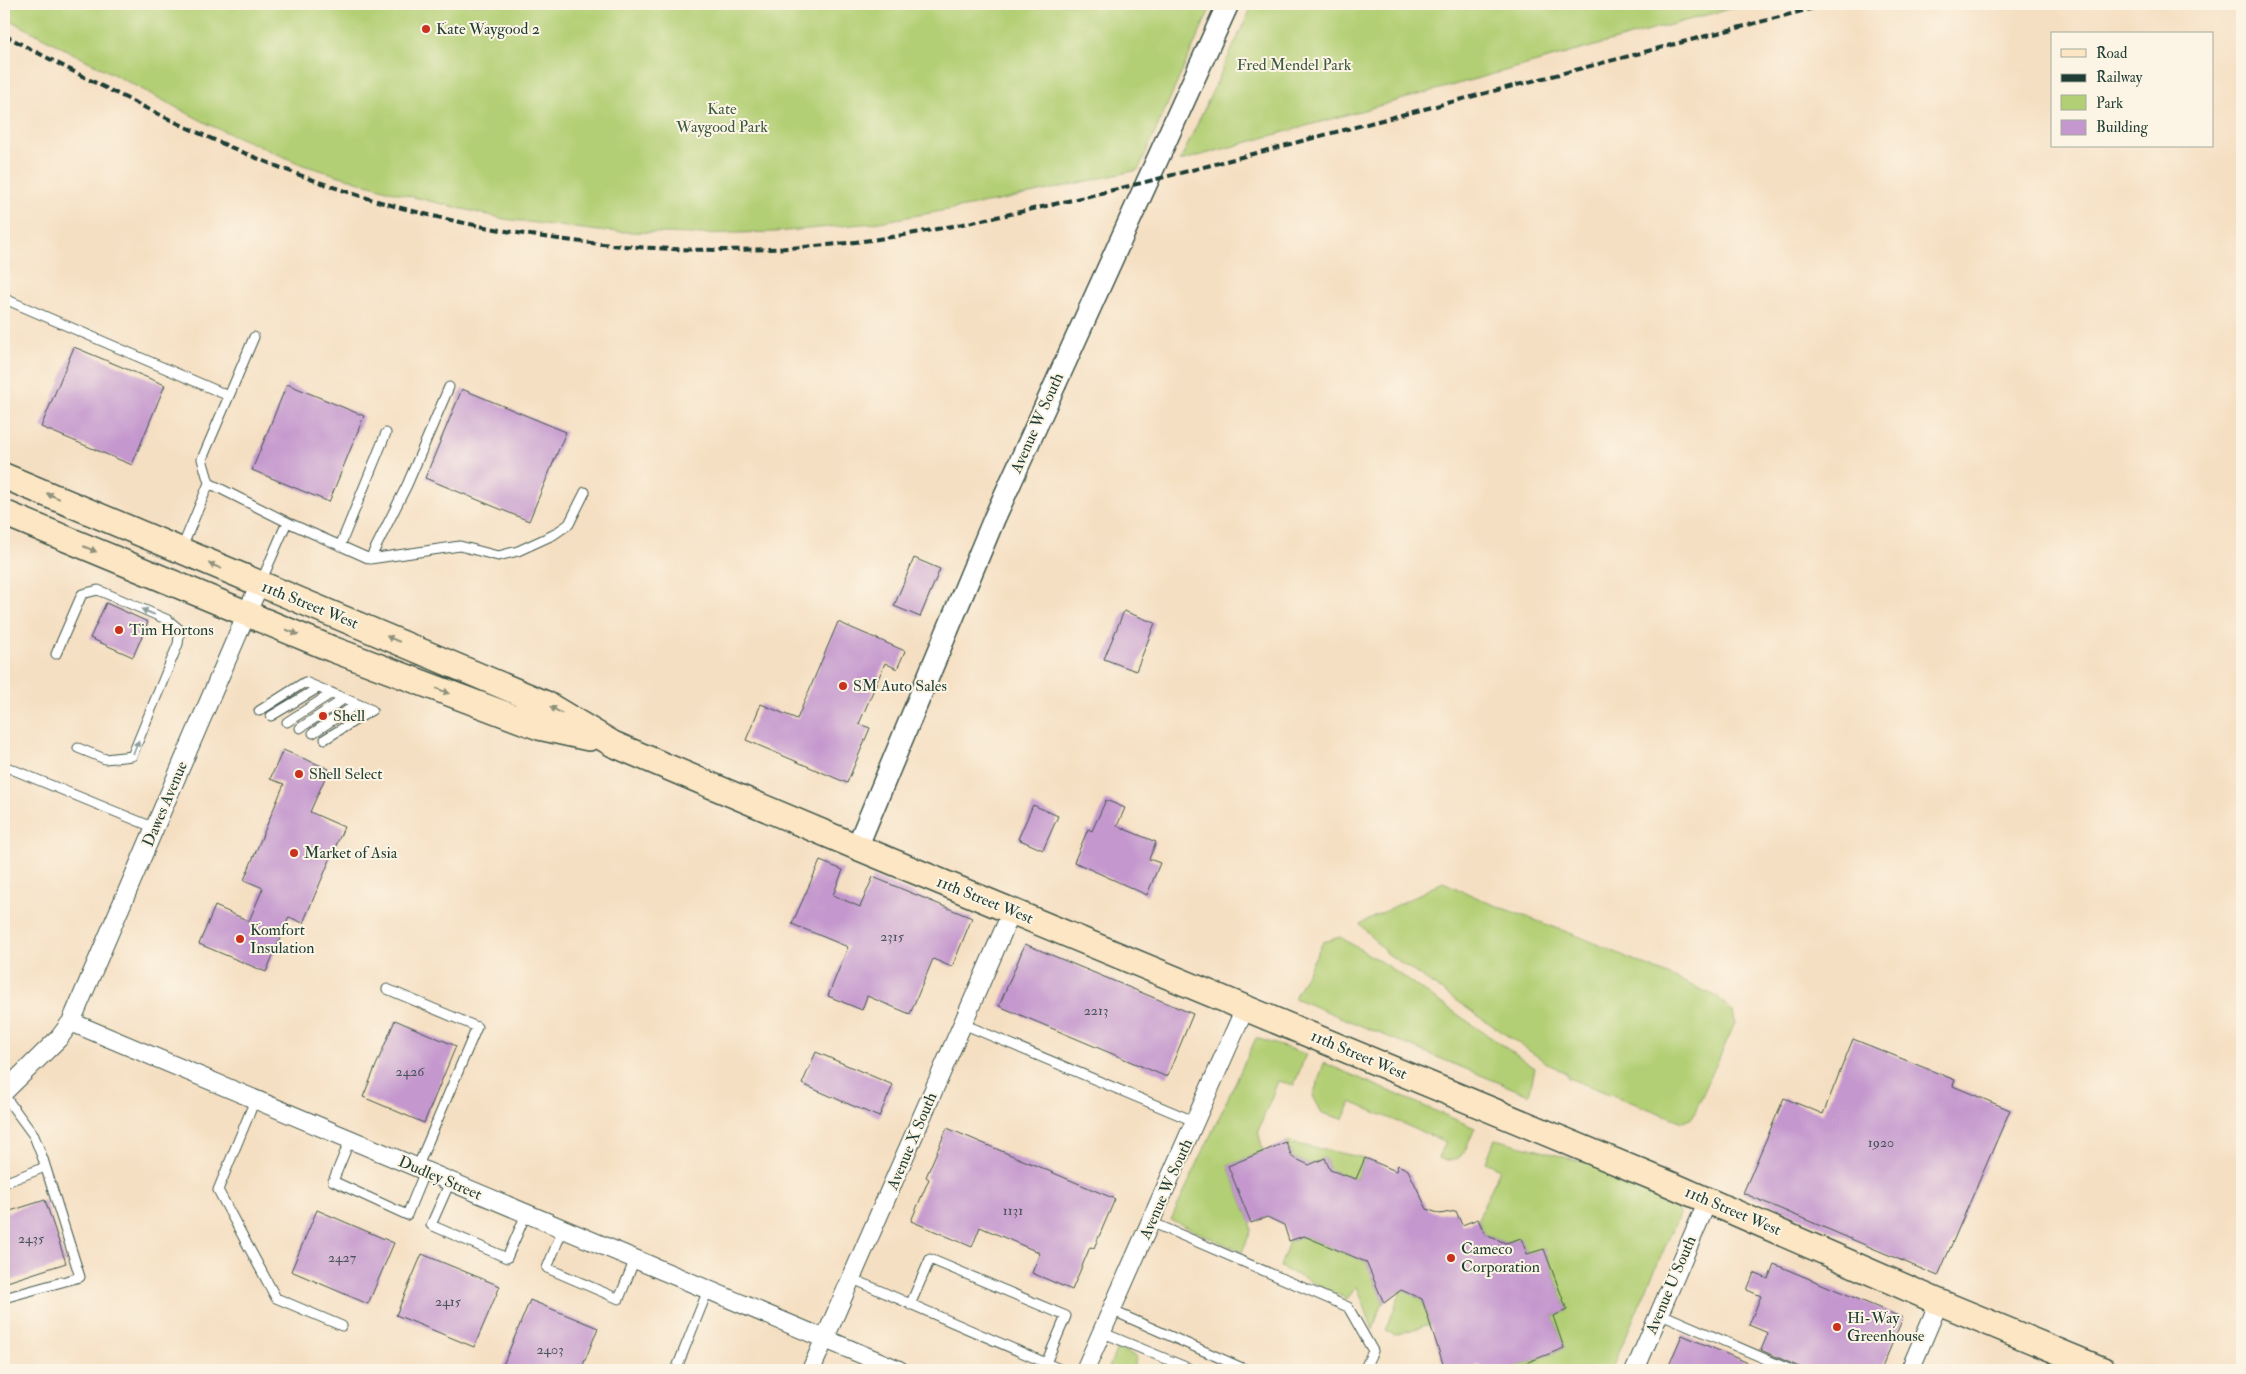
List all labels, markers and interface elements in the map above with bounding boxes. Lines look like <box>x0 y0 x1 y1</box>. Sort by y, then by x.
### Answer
place label: Kate Waygood 2 <box>436 19 540 39</box>
marker: Kate Waygood 2 <box>420 23 432 35</box>
legend <box>2051 32 2214 148</box>
text: Road <box>2096 44 2128 63</box>
park label: Fred Mendel Park <box>1237 55 1352 75</box>
text: Railway <box>2096 68 2143 87</box>
text: Park <box>2096 94 2123 113</box>
park label: Kate Waygood Park <box>675 99 768 137</box>
text: Building <box>2096 118 2148 137</box>
street label: Avenue W South <box>1006 369 1068 477</box>
one-way arrow <box>46 492 60 500</box>
one-way arrow <box>83 546 97 554</box>
one-way arrow <box>208 561 222 569</box>
street label: 11th Street West <box>259 577 361 633</box>
one-way arrow <box>141 607 155 615</box>
place label: Tim Hortons <box>129 620 214 640</box>
marker: Tim Hortons <box>113 624 125 636</box>
one-way arrow <box>284 629 299 637</box>
one-way arrow <box>386 635 400 643</box>
place label: SM Auto Sales <box>853 676 947 696</box>
marker: SM Auto Sales <box>837 680 849 692</box>
one-way arrow <box>436 687 451 695</box>
place label: Shell <box>333 706 365 726</box>
one-way arrow <box>548 706 563 714</box>
marker: Shell <box>317 710 329 722</box>
one-way arrow <box>133 739 140 754</box>
street label: Dawes Avenue <box>138 758 192 850</box>
place label: Shell Select <box>309 764 383 784</box>
marker: Shell Select <box>293 768 305 780</box>
place label: Market of Asia <box>304 843 398 863</box>
marker: Market of Asia <box>288 847 300 859</box>
street label: 11th Street West <box>934 872 1036 928</box>
place label: Komfort Insulation <box>250 920 314 958</box>
house number: 2315 <box>880 928 905 945</box>
marker: Komfort Insulation <box>234 933 246 945</box>
house number: 2213 <box>1084 1002 1108 1019</box>
street label: 11th Street West <box>1308 1026 1410 1084</box>
house number: 2426 <box>396 1063 425 1080</box>
street label: Avenue X South <box>882 1089 942 1194</box>
house number: 1920 <box>1868 1134 1894 1151</box>
street label: Avenue W South <box>1135 1135 1197 1243</box>
street label: Dudley Street <box>395 1151 485 1205</box>
street label: 11th Street West <box>1682 1182 1784 1240</box>
house number: 1131 <box>1003 1202 1023 1219</box>
house number: 2435 <box>18 1230 45 1247</box>
street label: Avenue U South <box>1641 1232 1701 1338</box>
place label: Cameco Corporation <box>1461 1239 1540 1278</box>
house number: 2427 <box>328 1249 357 1266</box>
marker: Cameco Corporation <box>1445 1252 1457 1264</box>
house number: 2415 <box>435 1293 462 1310</box>
place label: Hi-Way Greenhouse <box>1847 1308 1925 1346</box>
marker: Hi-Way Greenhouse <box>1831 1321 1843 1333</box>
house number: 2403 <box>536 1341 564 1358</box>

